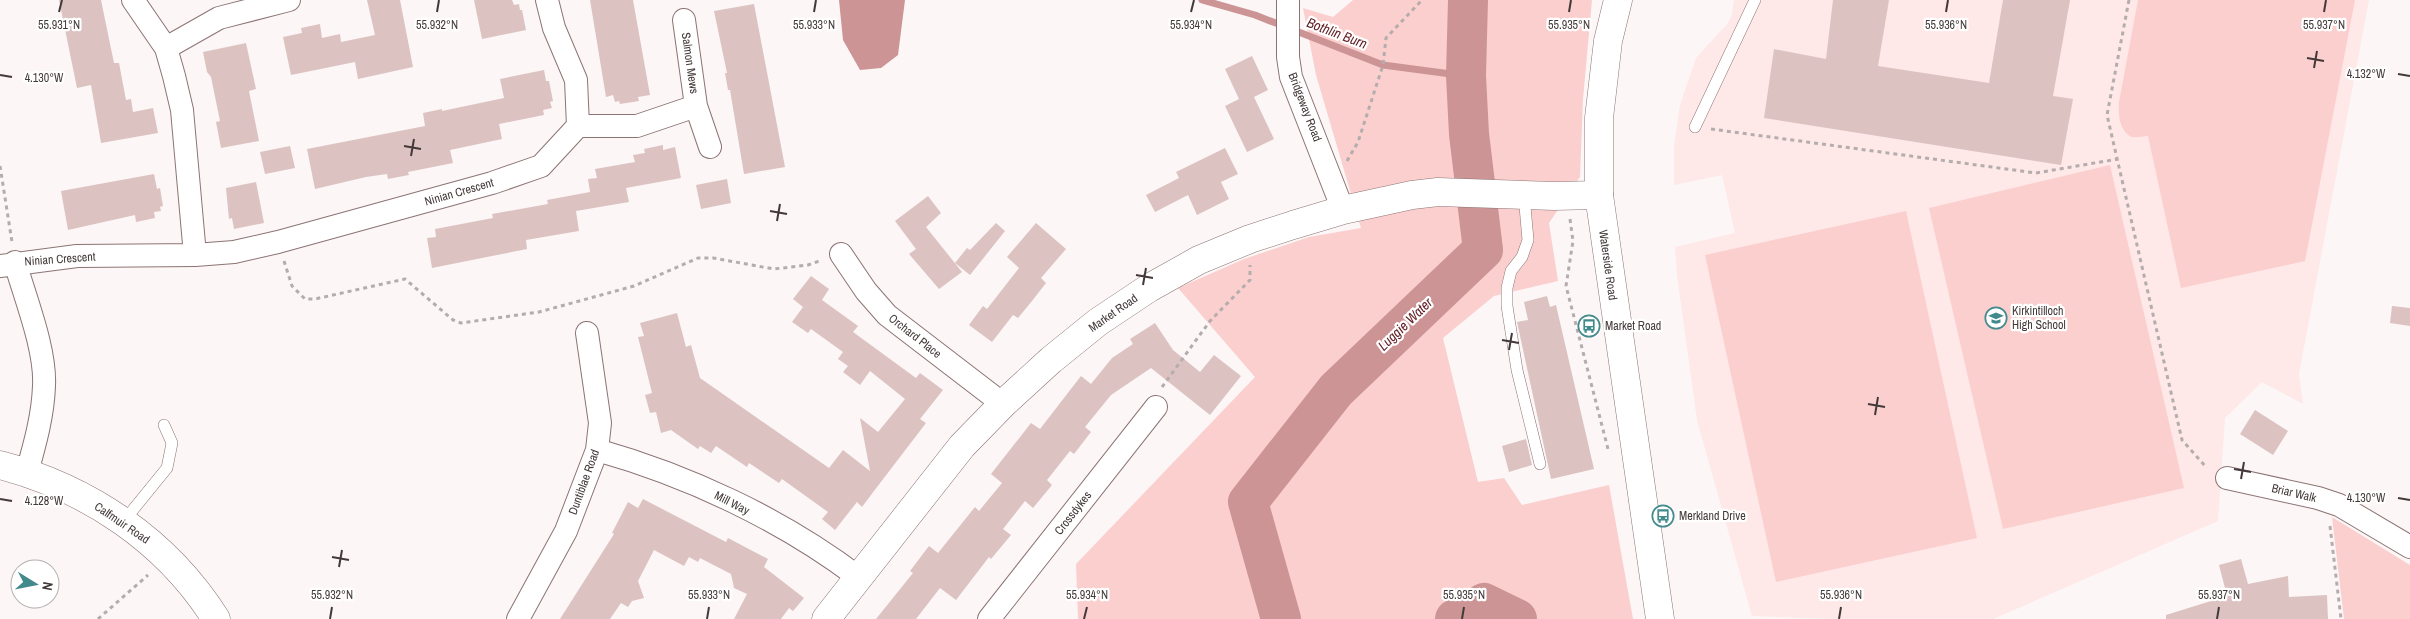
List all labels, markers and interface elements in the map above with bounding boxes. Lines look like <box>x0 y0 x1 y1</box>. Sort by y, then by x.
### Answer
water label: Bothlin Burn <box>1304 13 1370 53</box>
text: 55.931°N <box>38 17 80 33</box>
text: 55.932°N <box>416 17 458 33</box>
text: 55.933°N <box>793 17 835 33</box>
text: 55.934°N <box>1170 17 1212 33</box>
text: 55.935°N <box>1548 17 1590 33</box>
text: 55.936°N <box>1925 17 1967 33</box>
text: 55.937°N <box>2303 17 2345 33</box>
street label: Salmon Mews <box>678 31 702 95</box>
text: 4.132°W <box>2347 66 2386 82</box>
text: 4.130°W <box>25 70 64 86</box>
street label: Bridgeway Road <box>1284 70 1326 144</box>
street label: Ninian Crescent <box>423 174 496 209</box>
street label: Waterside Road <box>1595 229 1621 301</box>
street label: Ninian Crescent <box>24 249 96 269</box>
street label: Market Road <box>1085 290 1141 336</box>
water label: Luggie Water <box>1374 293 1437 354</box>
place label: Kirkintilloch High School <box>2012 303 2066 333</box>
school or university icon: Kirkintilloch High School <box>1984 306 2008 330</box>
street label: Orchard Place <box>885 310 945 362</box>
bus stop icon: Market Road <box>1577 314 1601 338</box>
place label: Market Road <box>1605 318 1661 334</box>
street label: Duntiblae Road <box>565 447 603 517</box>
street label: Briar Walk <box>2270 480 2318 506</box>
street label: Mill Way <box>712 487 752 519</box>
street label: Crossdykes <box>1051 488 1095 538</box>
text: 4.130°W <box>2347 490 2386 506</box>
text: 4.128°W <box>25 493 64 509</box>
street label: Calfmuir Road <box>91 499 153 547</box>
bus stop icon: Merkland Drive <box>1651 504 1675 528</box>
place label: Merkland Drive <box>1679 508 1746 524</box>
north arrow <box>10 559 60 609</box>
text: N <box>38 581 57 592</box>
text: 55.932°N <box>311 587 353 603</box>
text: 55.933°N <box>688 587 730 603</box>
text: 55.934°N <box>1066 587 1108 603</box>
text: 55.935°N <box>1443 587 1485 603</box>
text: 55.936°N <box>1820 587 1862 603</box>
text: 55.937°N <box>2198 587 2240 603</box>

